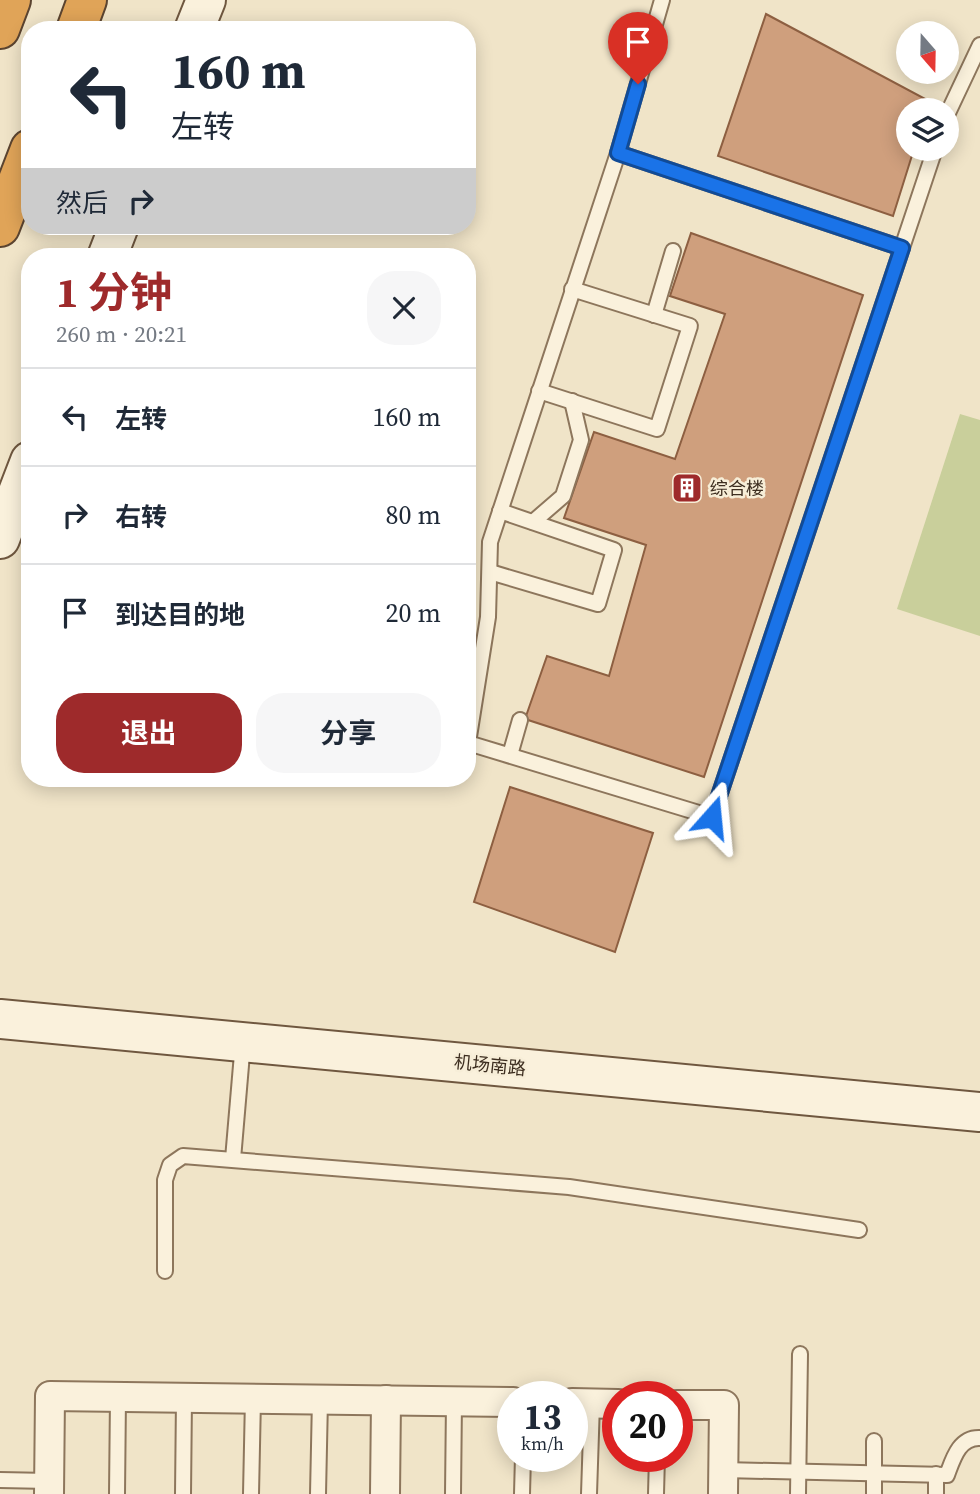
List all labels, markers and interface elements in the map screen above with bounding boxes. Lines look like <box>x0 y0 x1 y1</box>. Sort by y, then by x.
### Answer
pin <box>608 12.0 668 84</box>
north arrow <box>896 21 959 84</box>
map controls <box>896 21 959 161</box>
icon: arrive <box>619 23 657 61</box>
text: 160 m <box>171 37 306 104</box>
icon: left <box>56 49 147 140</box>
button: layers <box>896 98 959 161</box>
text: 左转 <box>171 105 235 149</box>
icon: right <box>122 182 160 220</box>
text: 然后 <box>56 185 108 221</box>
text: 1 分钟 <box>56 263 172 321</box>
button: close <box>367 271 441 345</box>
text: 260 m · 20:21 <box>56 318 187 350</box>
icon: left <box>56 398 94 436</box>
text: 160 m <box>373 399 441 435</box>
text: 左转 <box>115 401 167 437</box>
building icon: 综合楼 <box>670 471 704 505</box>
place label: 综合楼 <box>710 476 764 501</box>
icon: right <box>56 496 94 534</box>
text: 80 m <box>386 497 441 533</box>
text: 右转 <box>115 499 167 535</box>
icon: arrive <box>56 594 94 632</box>
text: 20 m <box>386 595 441 631</box>
text: 到达目的地 <box>115 597 245 633</box>
button: 退出 <box>56 693 242 773</box>
button: 分享 <box>256 693 441 773</box>
position arrow <box>675 780 749 854</box>
street label: 机场南路 <box>453 1049 527 1081</box>
speed limit sign: 20 <box>602 1381 693 1472</box>
text: 13 <box>524 1393 561 1441</box>
text: km/h <box>521 1431 564 1456</box>

